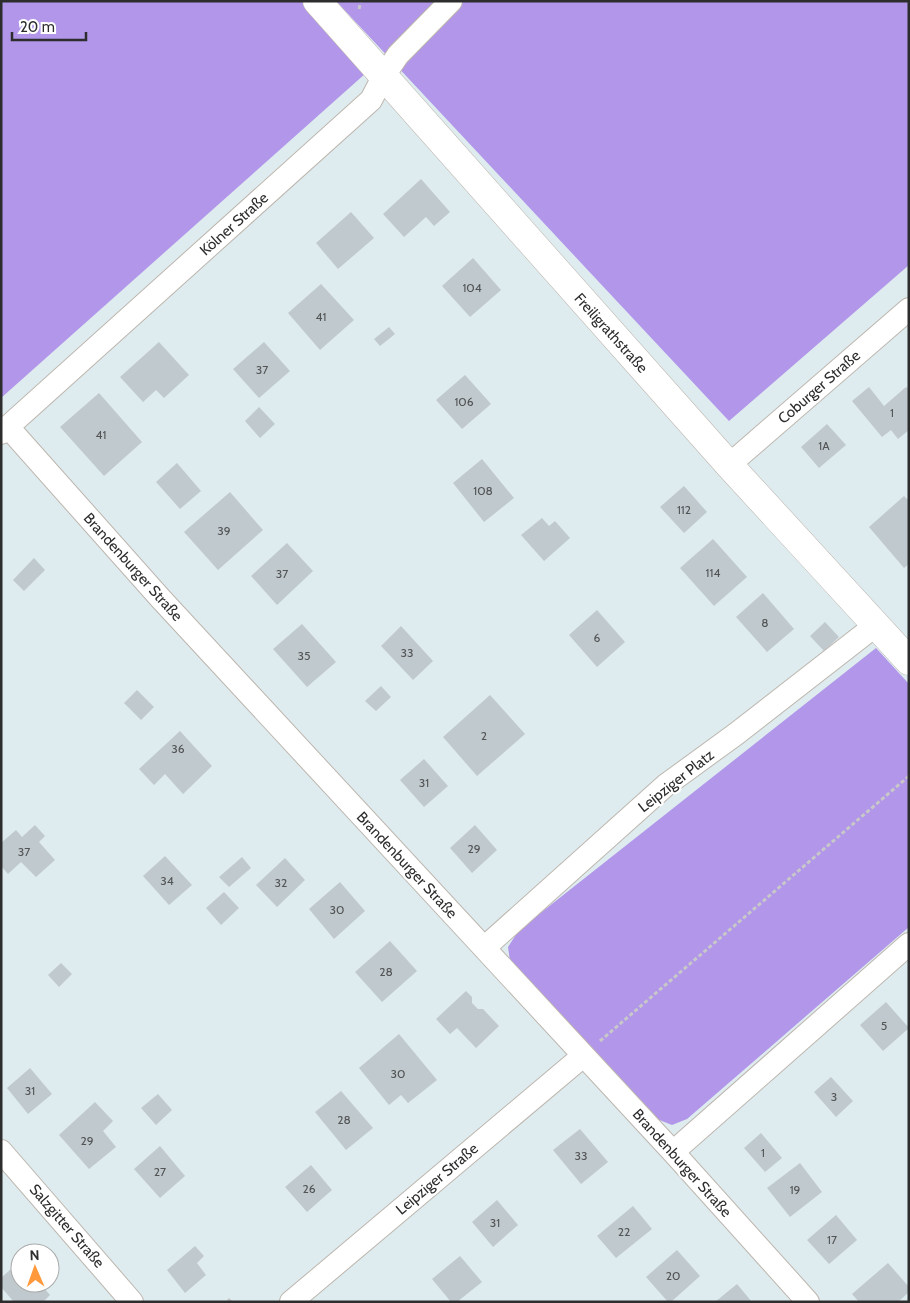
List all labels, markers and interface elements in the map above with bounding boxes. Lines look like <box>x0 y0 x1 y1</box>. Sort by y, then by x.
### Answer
scale bar <box>12 10 86 42</box>
text: 20 m <box>20 18 55 36</box>
street label: Kölner Straße <box>196 188 272 259</box>
house number: 104 <box>462 280 482 295</box>
street label: Freiligrathstraße <box>571 289 652 377</box>
house number: 41 <box>316 309 326 324</box>
street label: Coburger Straße <box>774 346 864 428</box>
house number: 37 <box>256 362 268 377</box>
house number: 106 <box>454 394 474 409</box>
house number: 1 <box>890 405 894 420</box>
house number: 41 <box>96 427 106 442</box>
house number: 1A <box>818 438 830 453</box>
house number: 108 <box>473 483 493 498</box>
house number: 112 <box>677 502 691 517</box>
street label: Brandenburger Straße <box>80 509 186 625</box>
house number: 39 <box>217 523 231 538</box>
house number: 114 <box>706 565 720 580</box>
house number: 37 <box>276 566 288 581</box>
house number: 8 <box>761 615 769 630</box>
house number: 6 <box>594 630 601 645</box>
house number: 33 <box>401 645 413 660</box>
house number: 35 <box>298 648 310 663</box>
house number: 2 <box>481 728 487 743</box>
house number: 36 <box>171 741 185 756</box>
street label: Leipziger Platz <box>635 746 717 816</box>
house number: 31 <box>419 775 429 790</box>
street label: Brandenburger Straße <box>353 808 461 922</box>
house number: 29 <box>467 841 481 856</box>
house number: 37 <box>18 844 30 859</box>
house number: 34 <box>160 873 174 888</box>
house number: 32 <box>275 875 287 890</box>
house number: 30 <box>330 902 344 917</box>
house number: 28 <box>379 964 393 979</box>
house number: 5 <box>881 1018 887 1033</box>
house number: 30 <box>391 1066 405 1081</box>
house number: 31 <box>25 1083 35 1098</box>
house number: 3 <box>831 1089 837 1104</box>
street label: Brandenburger Straße <box>629 1105 735 1221</box>
house number: 28 <box>337 1112 351 1127</box>
house number: 29 <box>80 1133 94 1148</box>
street label: Leipziger Straße <box>392 1139 482 1219</box>
house number: 1 <box>761 1145 765 1160</box>
house number: 33 <box>575 1148 587 1163</box>
house number: 27 <box>154 1164 166 1179</box>
street label: Salzgitter Straße <box>26 1180 108 1272</box>
house number: 26 <box>302 1181 316 1196</box>
house number: 19 <box>790 1182 801 1197</box>
house number: 31 <box>490 1215 500 1230</box>
house number: 22 <box>618 1224 630 1239</box>
house number: 17 <box>827 1232 837 1247</box>
north arrow <box>10 1243 60 1293</box>
text: N <box>29 1246 40 1264</box>
house number: 20 <box>666 1268 680 1283</box>

